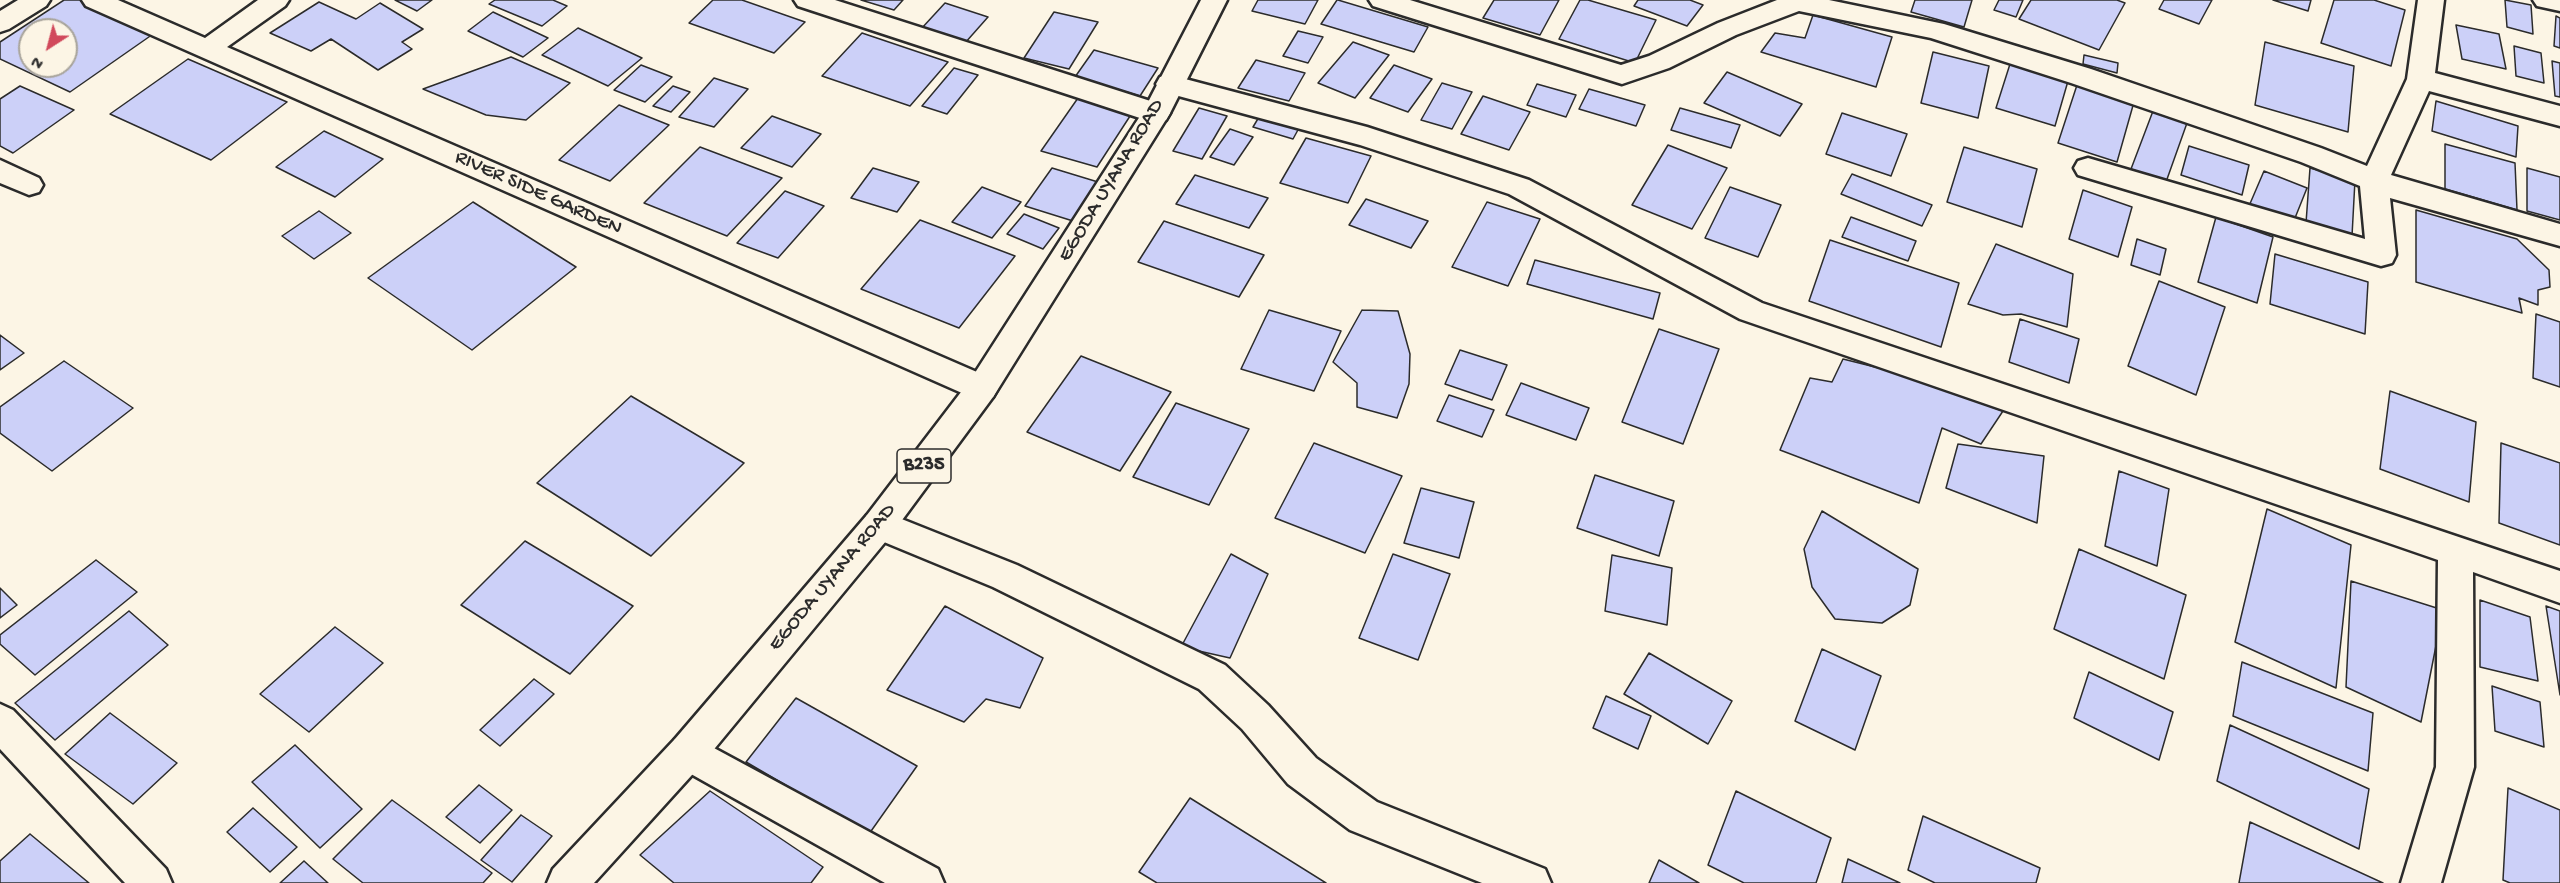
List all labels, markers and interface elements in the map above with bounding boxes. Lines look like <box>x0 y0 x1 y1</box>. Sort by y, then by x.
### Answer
north arrow <box>18 18 78 78</box>
text: N <box>28 51 48 72</box>
street label: EGODA UYANA ROAD <box>1054 95 1170 267</box>
street label: RIVER SIDE GARDEN <box>450 146 626 242</box>
road number: B235 <box>897 449 951 483</box>
street label: EGODA UYANA ROAD <box>764 499 902 657</box>

